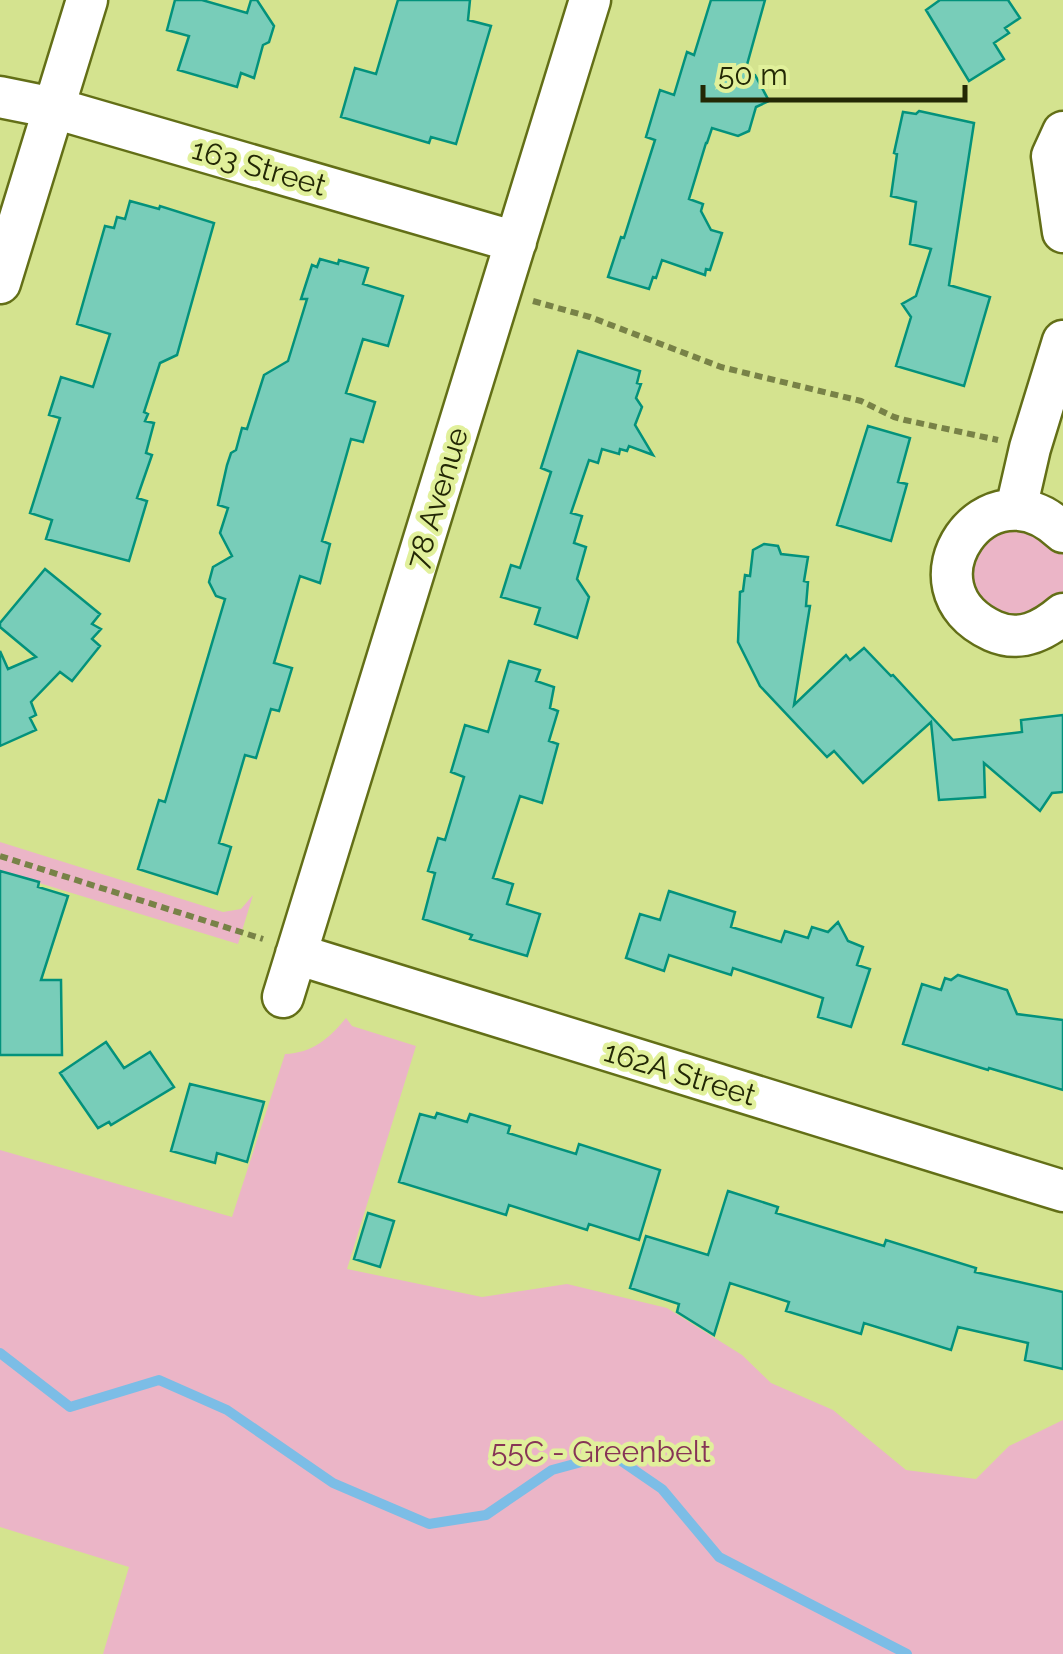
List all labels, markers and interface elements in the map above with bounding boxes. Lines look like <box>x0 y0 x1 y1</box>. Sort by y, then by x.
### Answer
scale bar <box>703 40 966 102</box>
text: 50 m <box>718 57 788 92</box>
street label: 163 Street <box>188 131 330 203</box>
street label: 78 Avenue <box>399 423 475 573</box>
street label: 162A Street <box>600 1033 760 1113</box>
park label: 55C - Greenbelt <box>491 1434 711 1469</box>

